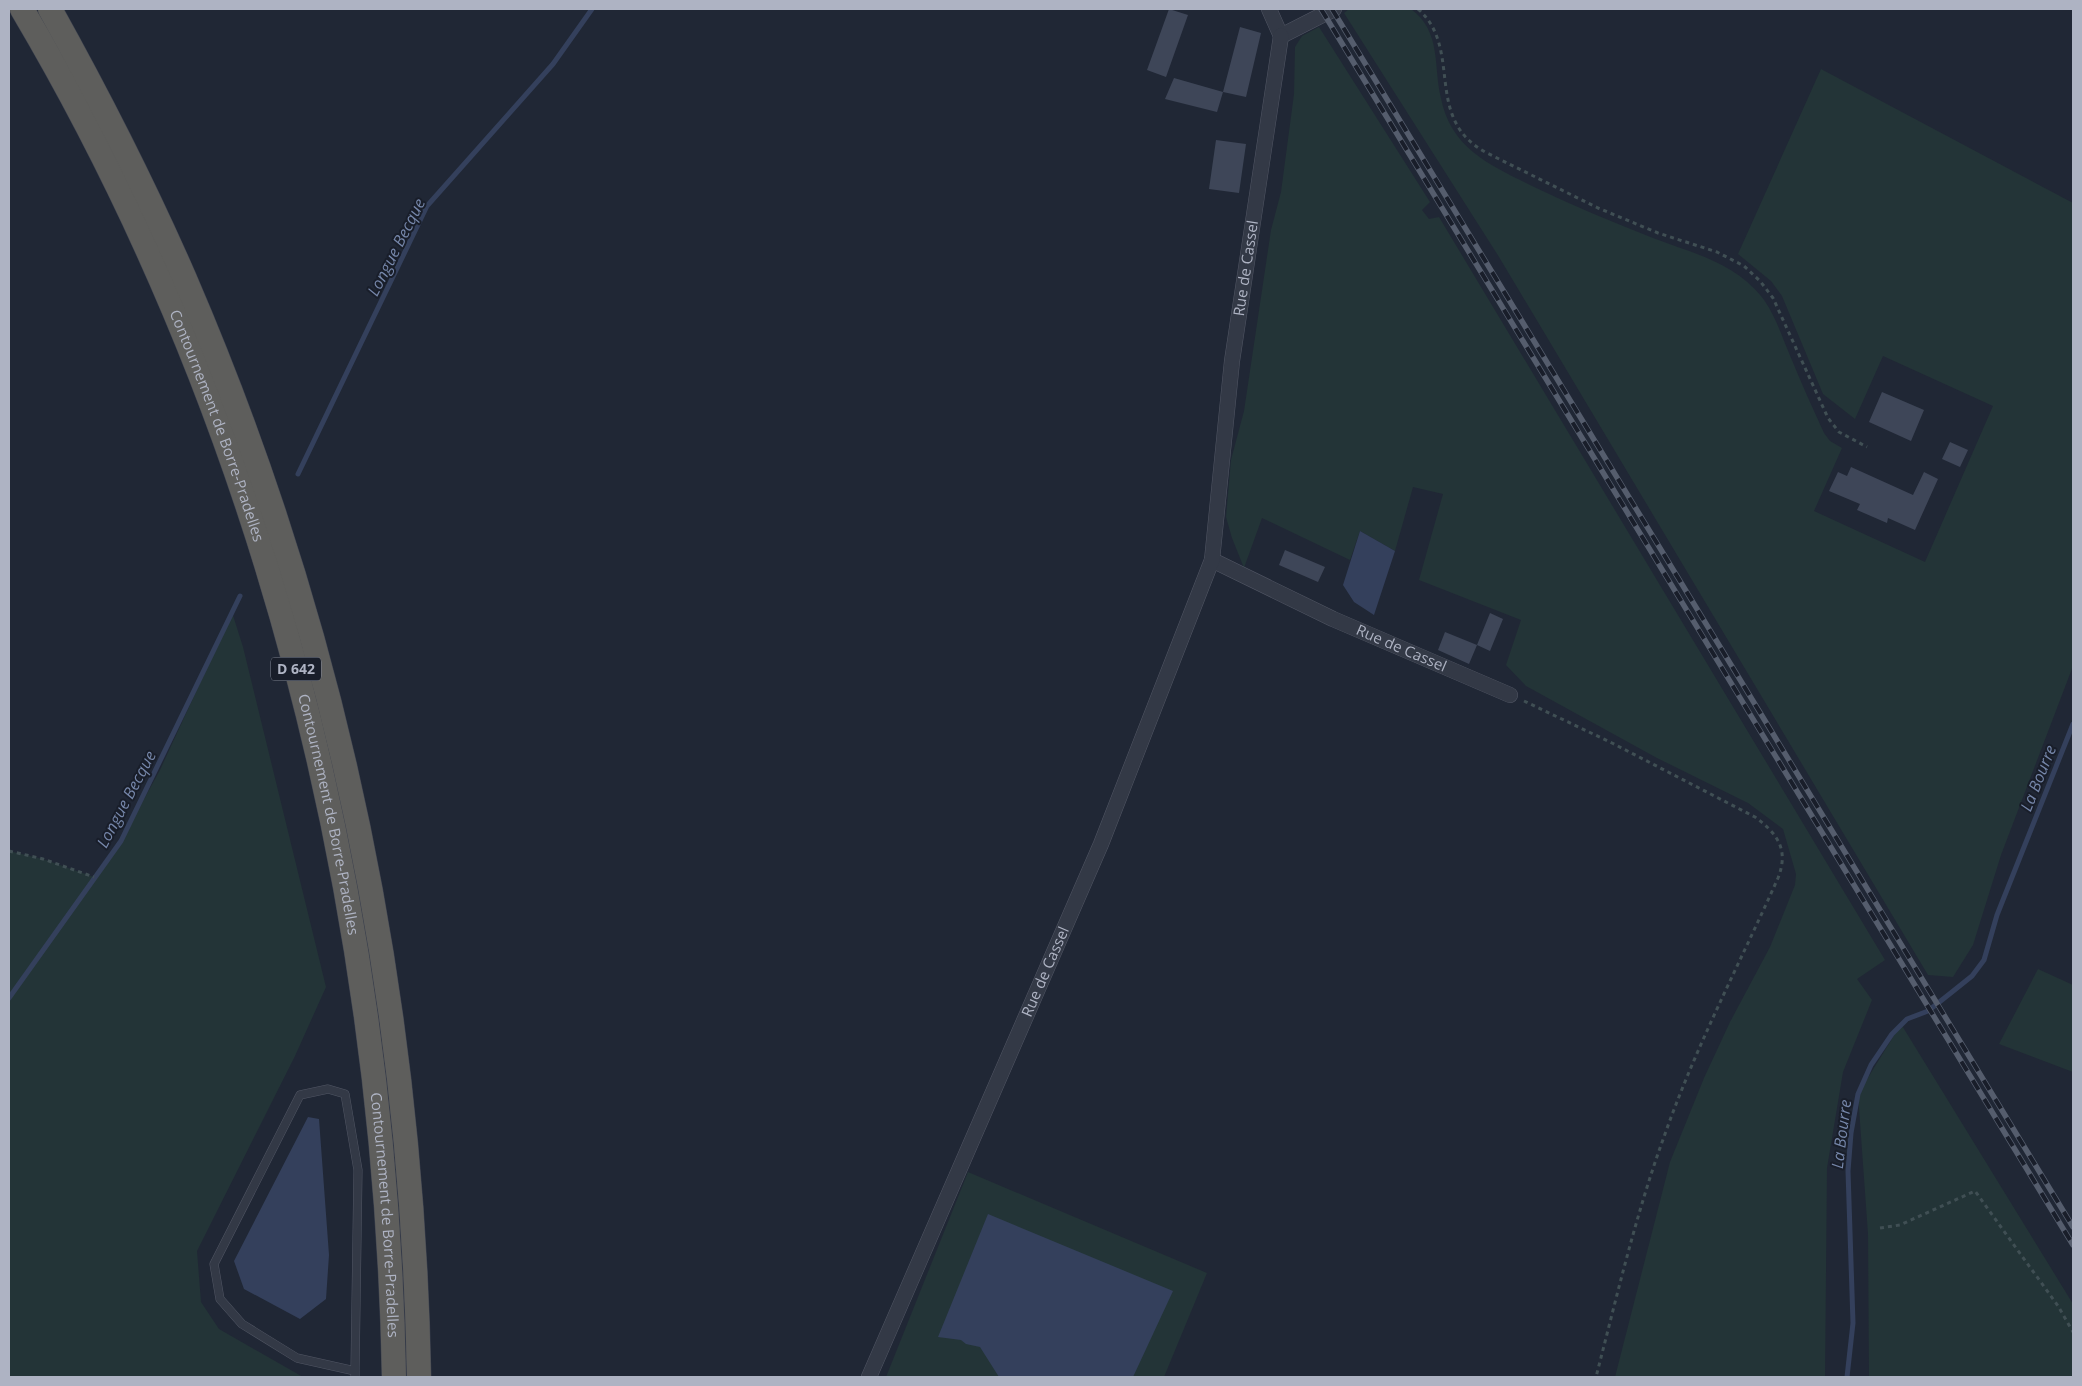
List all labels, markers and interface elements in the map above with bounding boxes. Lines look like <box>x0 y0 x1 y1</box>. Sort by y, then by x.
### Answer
water label: Longue Becque <box>362 194 430 300</box>
street label: Rue de Cassel <box>1228 219 1262 317</box>
street label: Contournement de Borre-Pradelles <box>166 306 269 544</box>
street label: Rue de Cassel <box>1353 619 1450 676</box>
road number: D 642 <box>271 658 321 681</box>
street label: Contournement de Borre-Pradelles <box>294 692 364 936</box>
water label: La Bourre <box>2015 742 2061 814</box>
water label: Longue Becque <box>91 747 161 851</box>
street label: Rue de Cassel <box>1016 923 1073 1020</box>
street label: Contournement de Borre-Pradelles <box>366 1091 404 1338</box>
water label: La Bourre <box>1826 1098 1856 1170</box>

